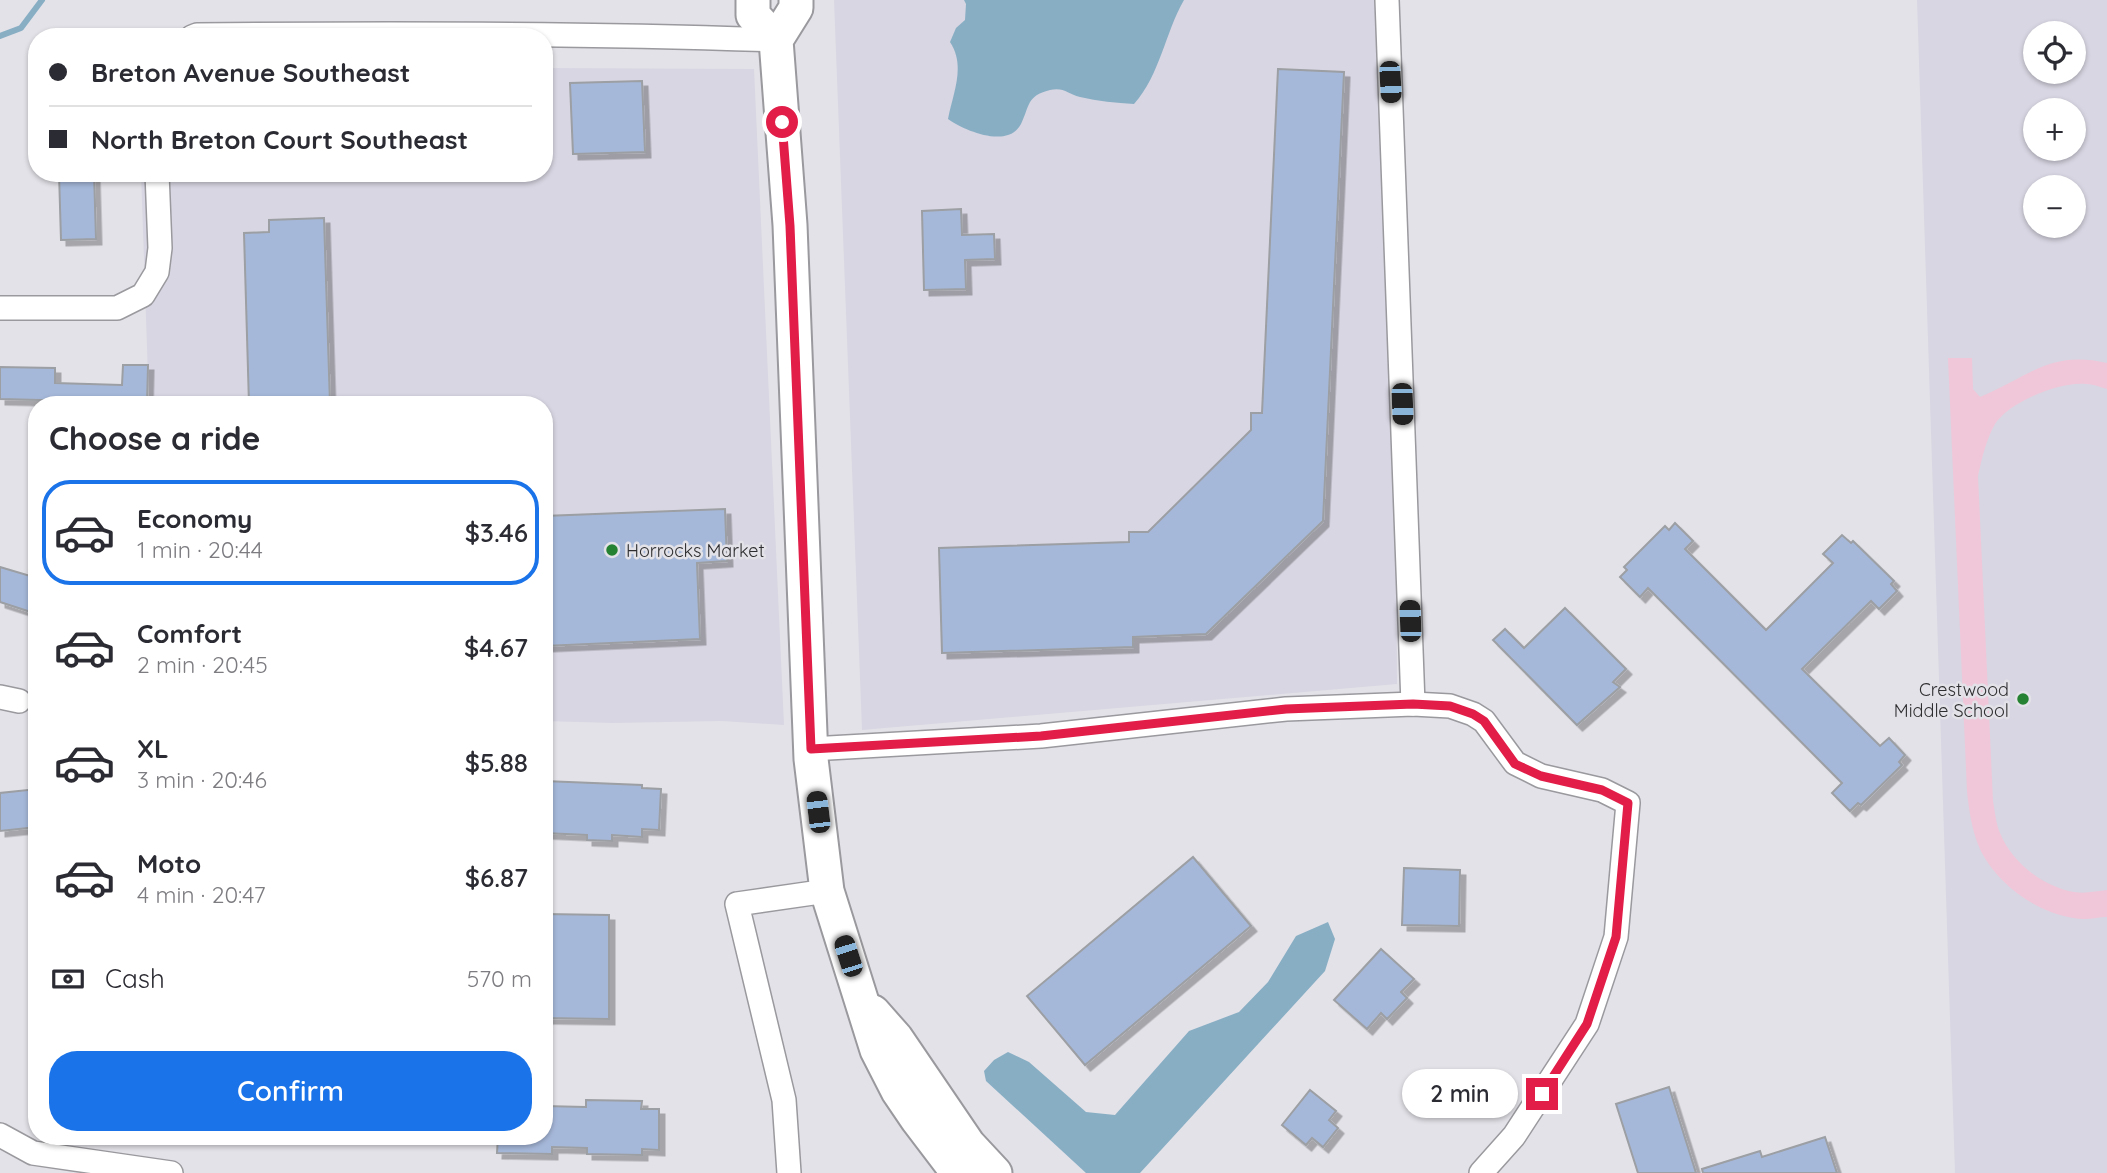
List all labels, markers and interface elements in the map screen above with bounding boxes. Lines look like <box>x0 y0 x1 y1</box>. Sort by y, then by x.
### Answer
map controls <box>2023 21 2086 238</box>
button: locate <box>2023 21 2086 84</box>
text: Breton Avenue Southeast <box>91 56 411 89</box>
car <box>1379 60 1402 104</box>
button: + <box>2023 98 2086 161</box>
route start <box>766 106 798 138</box>
text: North Breton Court Southeast <box>91 123 468 156</box>
button: − <box>2023 175 2086 238</box>
car <box>1391 383 1414 425</box>
text: Choose a ride <box>49 418 261 458</box>
icon: car <box>53 501 116 564</box>
text: Economy <box>137 502 252 535</box>
text: $3.46 <box>465 516 528 549</box>
text: 1 min · 20:44 <box>137 535 263 564</box>
place label: Horrocks Market <box>626 539 765 562</box>
marker: Horrocks Market <box>604 542 620 558</box>
car <box>1399 600 1422 642</box>
icon: car <box>53 616 116 679</box>
text: Comfort <box>137 617 242 650</box>
text: $4.67 <box>464 631 528 664</box>
text: 2 min · 20:45 <box>137 650 268 679</box>
place label: Crestwood Middle School <box>1894 678 2009 722</box>
marker: Crestwood Middle School <box>2015 691 2031 707</box>
icon: car <box>53 731 116 794</box>
text: XL <box>137 732 169 765</box>
text: $5.88 <box>465 746 528 779</box>
text: 3 min · 20:46 <box>137 765 267 794</box>
car <box>806 790 831 834</box>
icon: car <box>53 846 116 909</box>
text: Moto <box>137 847 201 880</box>
text: $6.87 <box>465 861 528 894</box>
text: 4 min · 20:47 <box>137 880 266 909</box>
car <box>832 933 865 979</box>
icon: cash <box>49 960 87 998</box>
text: Cash <box>105 962 165 995</box>
text: 570 m <box>467 964 532 993</box>
button: Confirm <box>49 1051 532 1131</box>
callout: 2 min <box>1402 1070 1518 1118</box>
route end <box>1526 1078 1558 1110</box>
text: 2 min <box>1430 1079 1490 1108</box>

